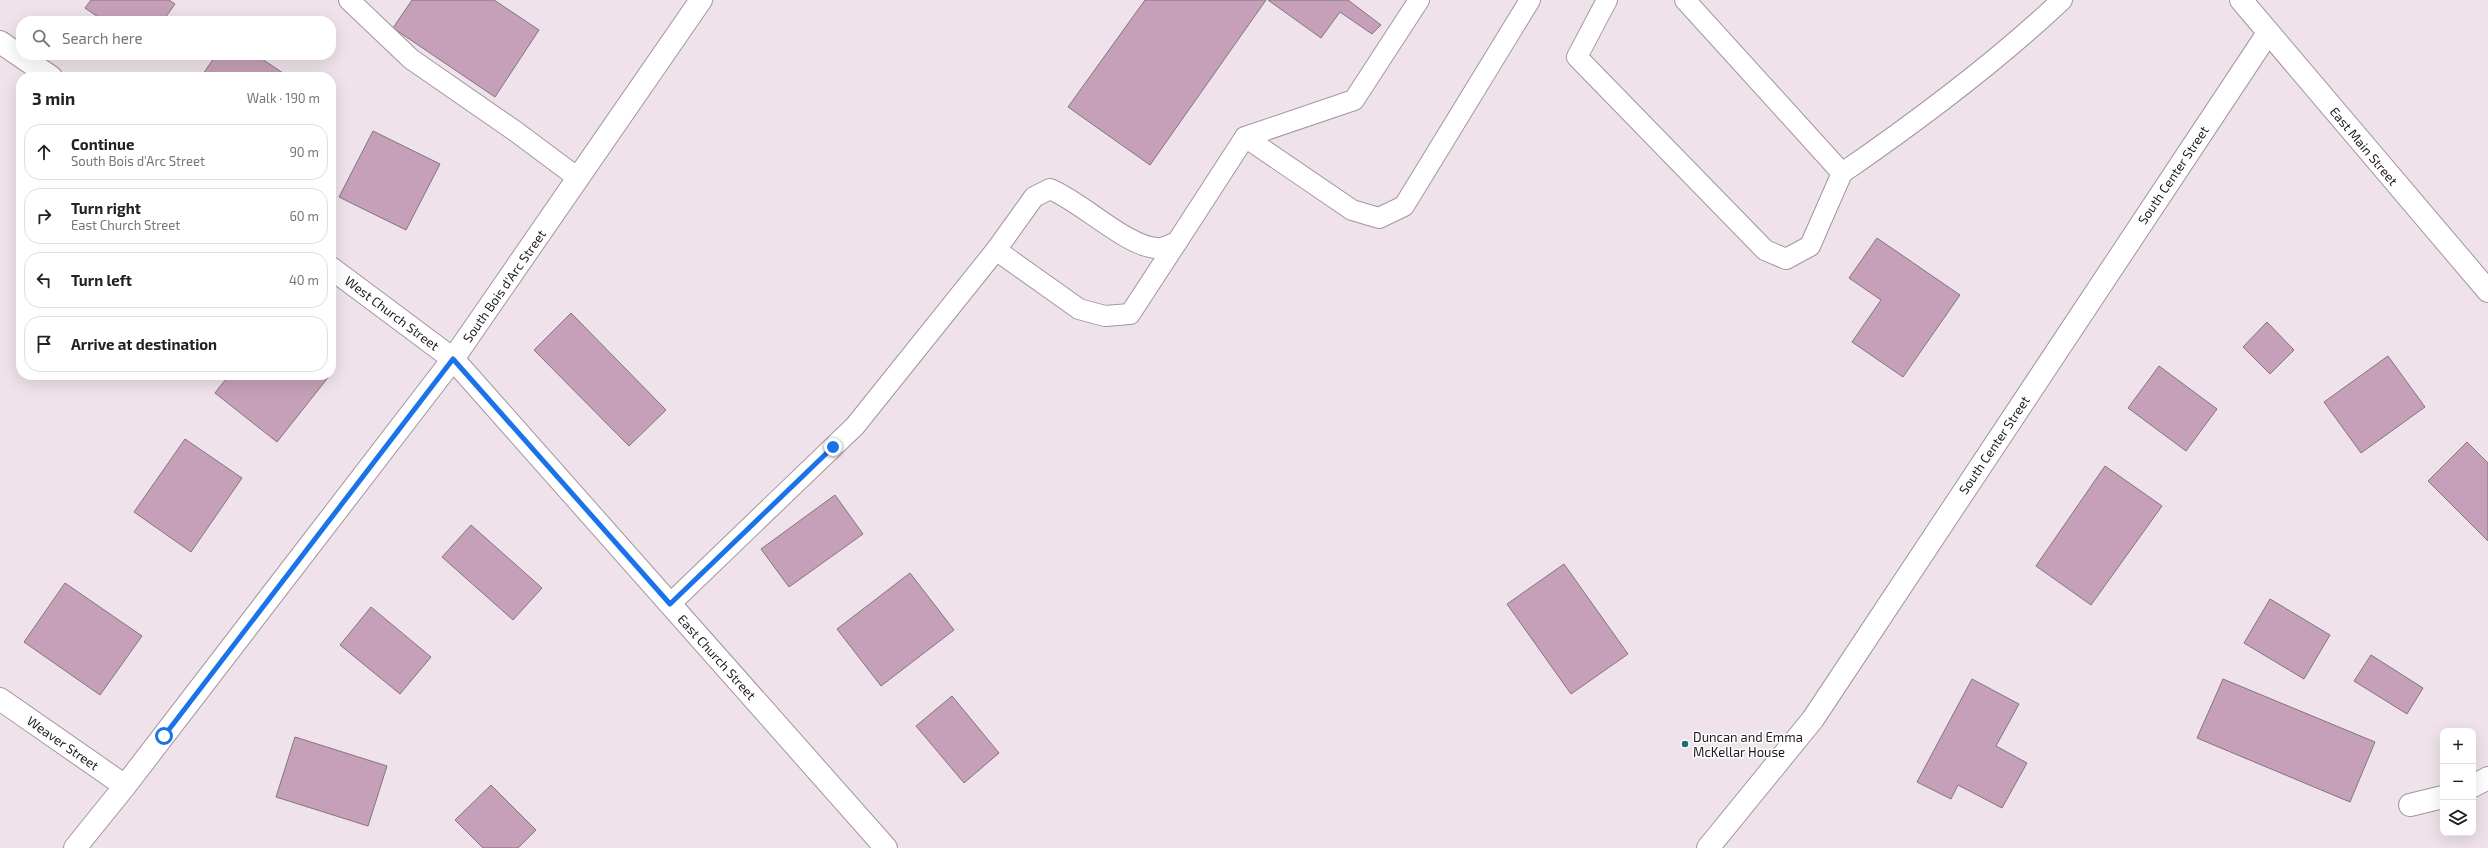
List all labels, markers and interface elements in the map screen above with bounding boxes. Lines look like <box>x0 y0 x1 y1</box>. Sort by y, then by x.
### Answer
search box <box>16 16 336 60</box>
icon: search <box>30 27 52 49</box>
text: Search here <box>62 29 143 47</box>
text: 3 min <box>32 88 75 108</box>
text: Walk · 190 m <box>247 90 320 106</box>
street label: East Main Street <box>2327 104 2401 188</box>
street label: South Center Street <box>2134 123 2212 227</box>
text: Continue <box>71 135 134 153</box>
icon: ahead <box>33 141 55 163</box>
text: 90 m <box>289 144 319 160</box>
text: South Bois d'Arc Street <box>71 153 205 169</box>
text: Turn right <box>71 199 141 217</box>
icon: right <box>33 205 55 227</box>
text: 60 m <box>289 208 319 224</box>
text: East Church Street <box>71 217 180 233</box>
street label: South Bois d'Arc Street <box>459 227 549 345</box>
icon: left <box>33 269 55 291</box>
text: Turn left <box>71 271 132 289</box>
text: 40 m <box>289 272 319 288</box>
street label: West Church Street <box>342 272 442 354</box>
icon: arrive <box>33 333 55 355</box>
text: Arrive at destination <box>71 335 217 353</box>
street label: South Center Street <box>1955 393 2033 497</box>
route end <box>824 438 842 456</box>
street label: East Church Street <box>675 611 760 703</box>
street label: Weaver Street <box>24 712 102 774</box>
route start <box>155 727 173 745</box>
map controls <box>2440 728 2476 836</box>
button: + <box>2440 728 2476 764</box>
place label: Duncan and Emma McKellar House <box>1693 729 1803 760</box>
marker: Duncan and Emma McKellar House <box>1680 739 1690 749</box>
button: − <box>2440 764 2476 800</box>
button: layers <box>2440 800 2476 836</box>

